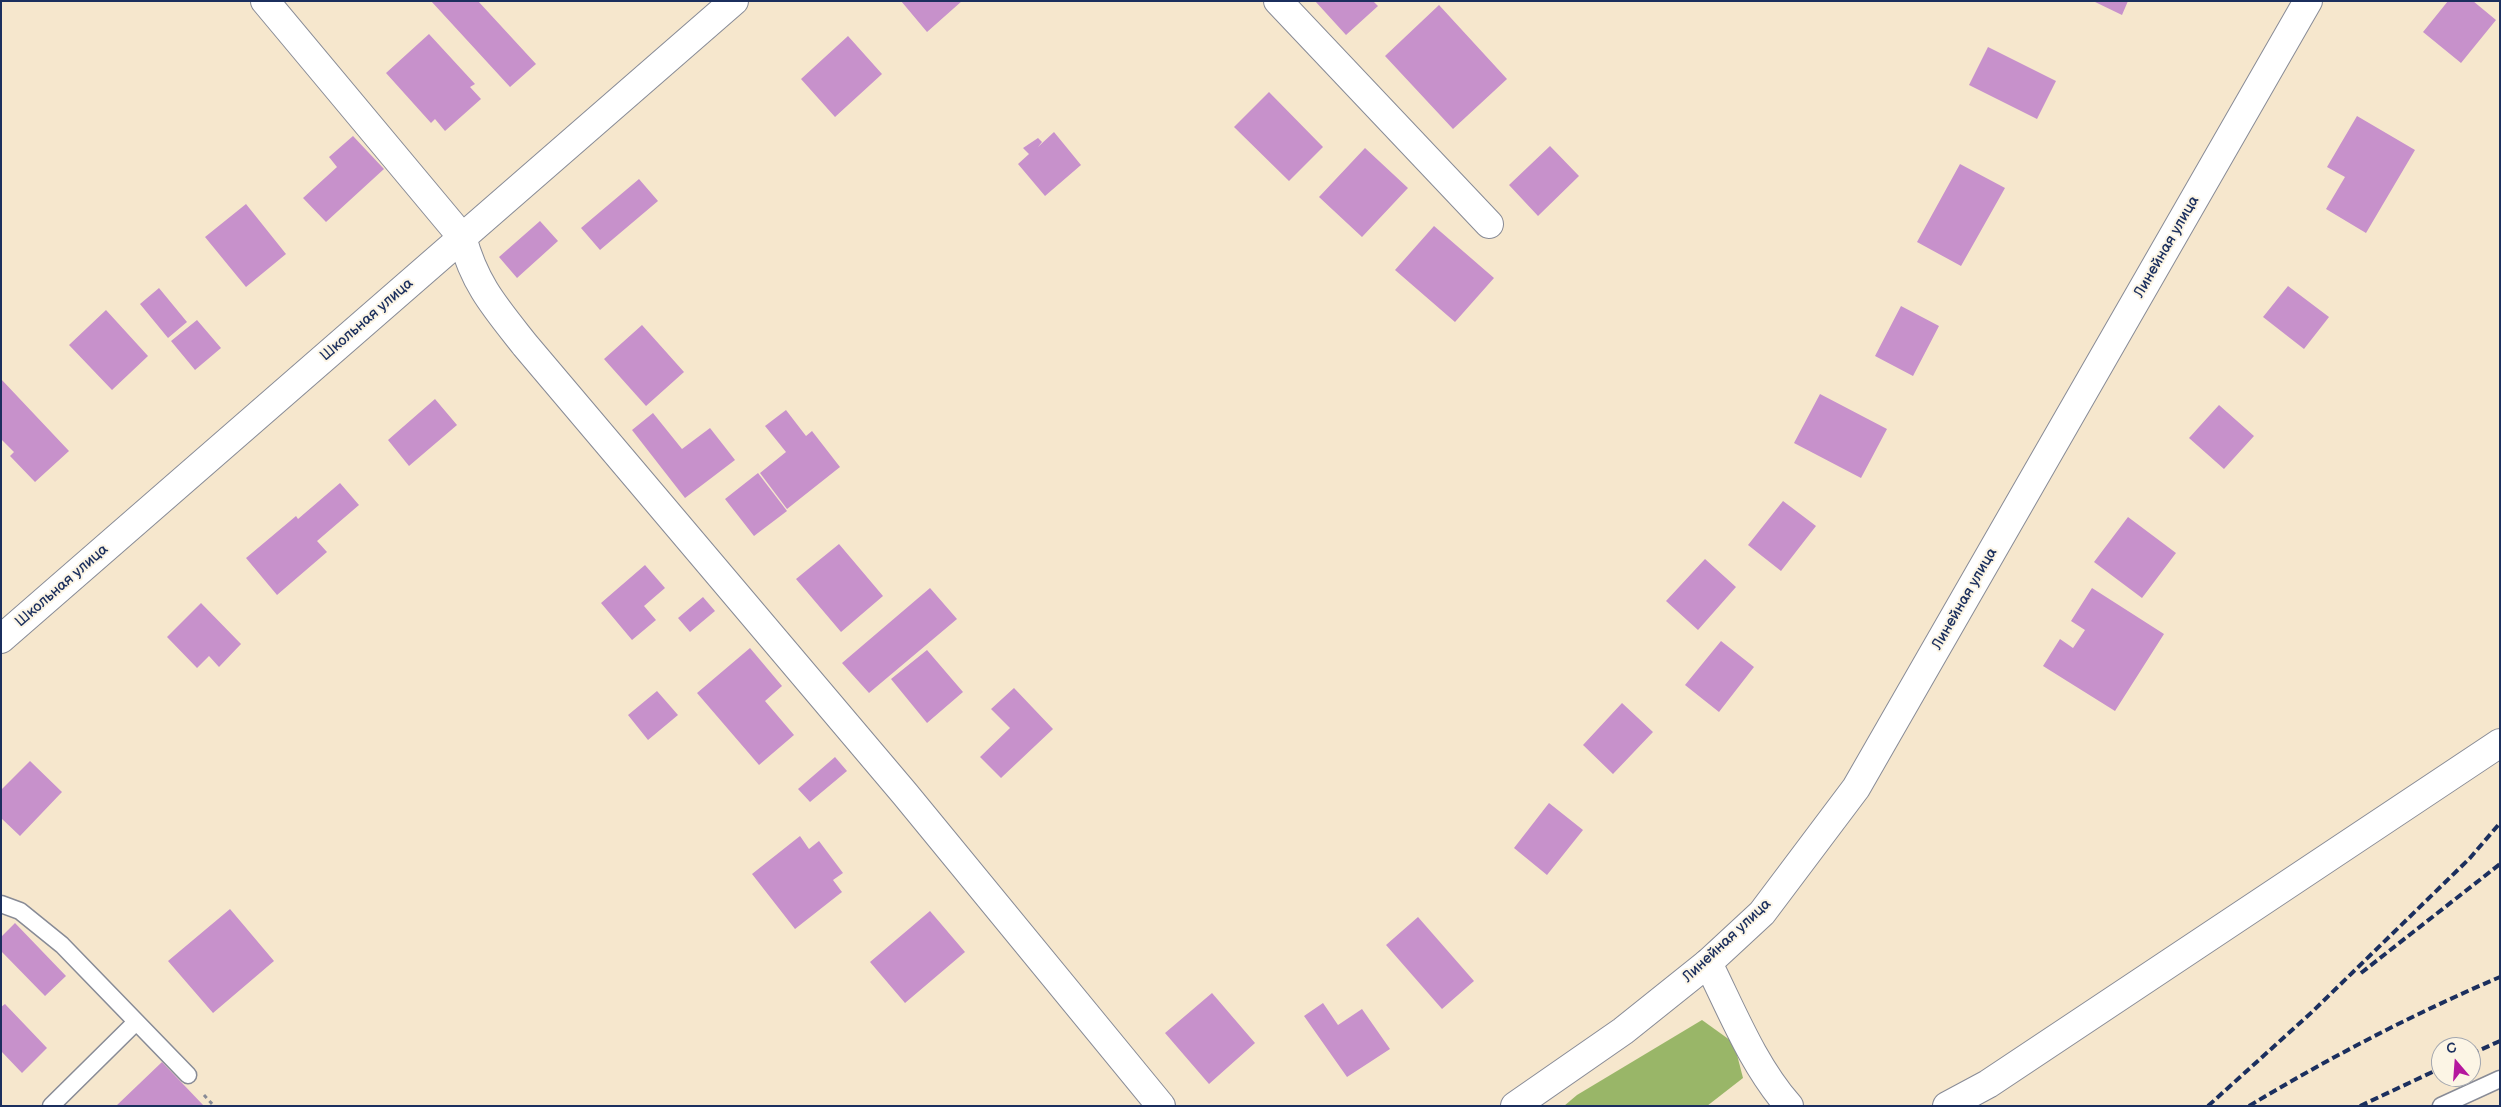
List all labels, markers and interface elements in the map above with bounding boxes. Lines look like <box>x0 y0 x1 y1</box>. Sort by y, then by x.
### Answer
street label: Линейная улица <box>2131 193 2203 301</box>
street label: Школьная улица <box>317 275 417 365</box>
street label: Школьная улица <box>12 541 112 631</box>
street label: Линейная улица <box>1929 545 2001 653</box>
street label: Линейная улица <box>1679 895 1775 987</box>
north arrow <box>2431 1037 2481 1087</box>
text: С <box>2444 1039 2459 1058</box>

